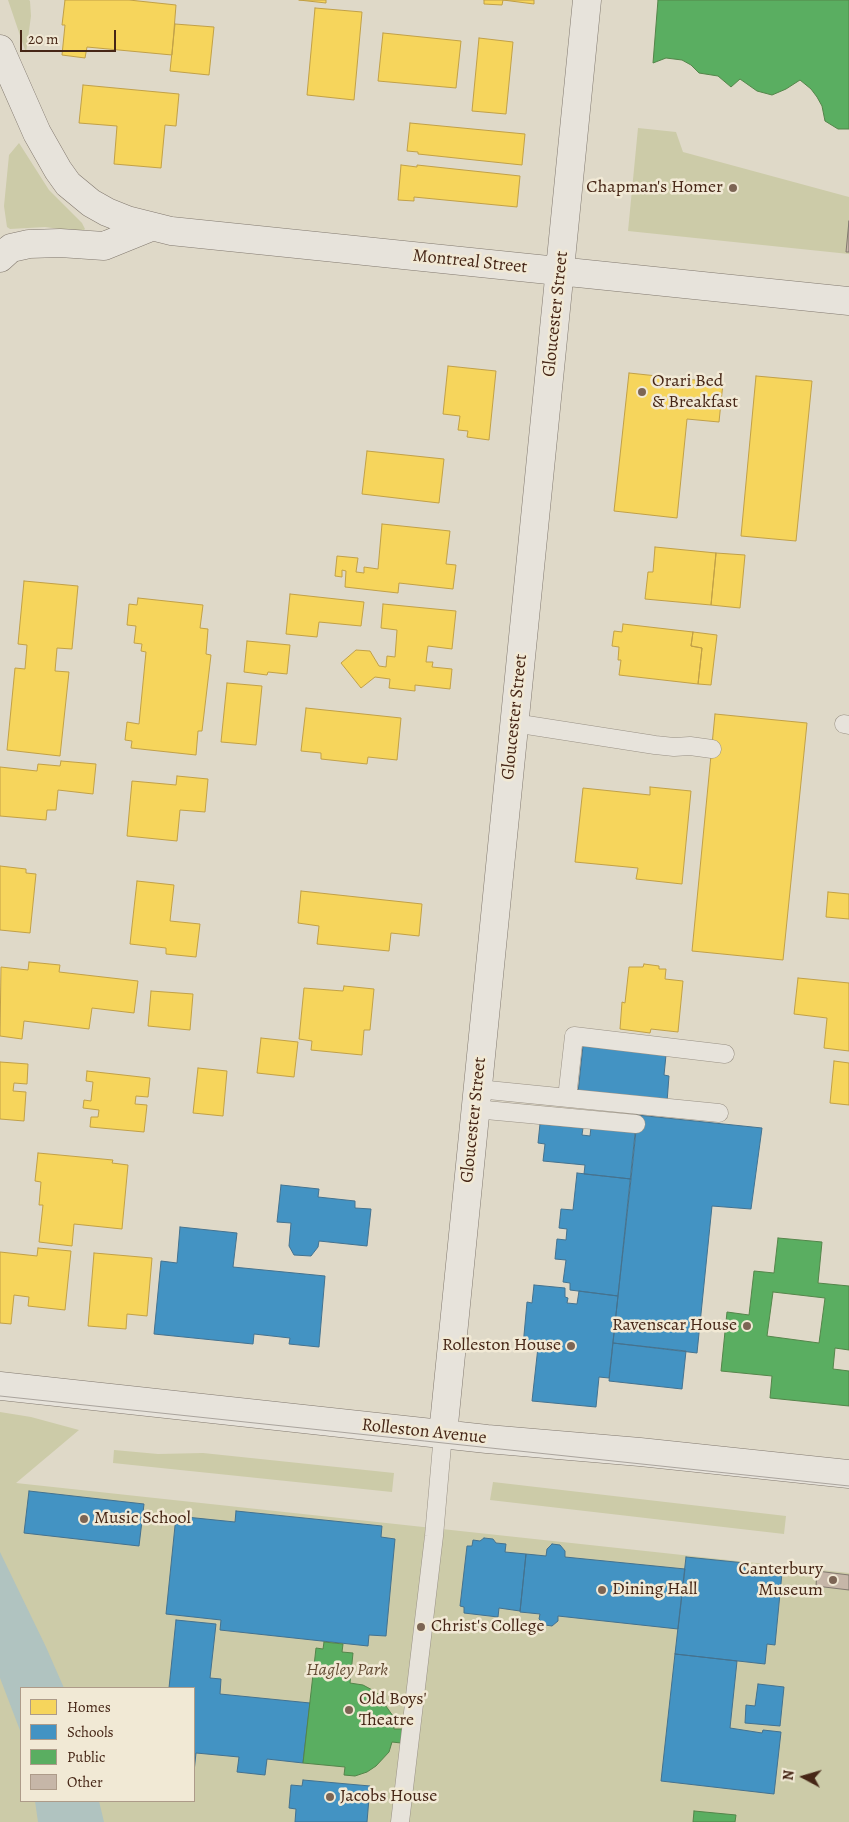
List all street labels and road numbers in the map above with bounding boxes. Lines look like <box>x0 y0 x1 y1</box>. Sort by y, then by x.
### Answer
street label: Montreal Street <box>412 245 528 279</box>
street label: Gloucester Street <box>539 250 573 378</box>
street label: Gloucester Street <box>498 653 532 781</box>
street label: Gloucester Street <box>457 1056 491 1184</box>
street label: Rolleston Avenue <box>360 1415 488 1449</box>

